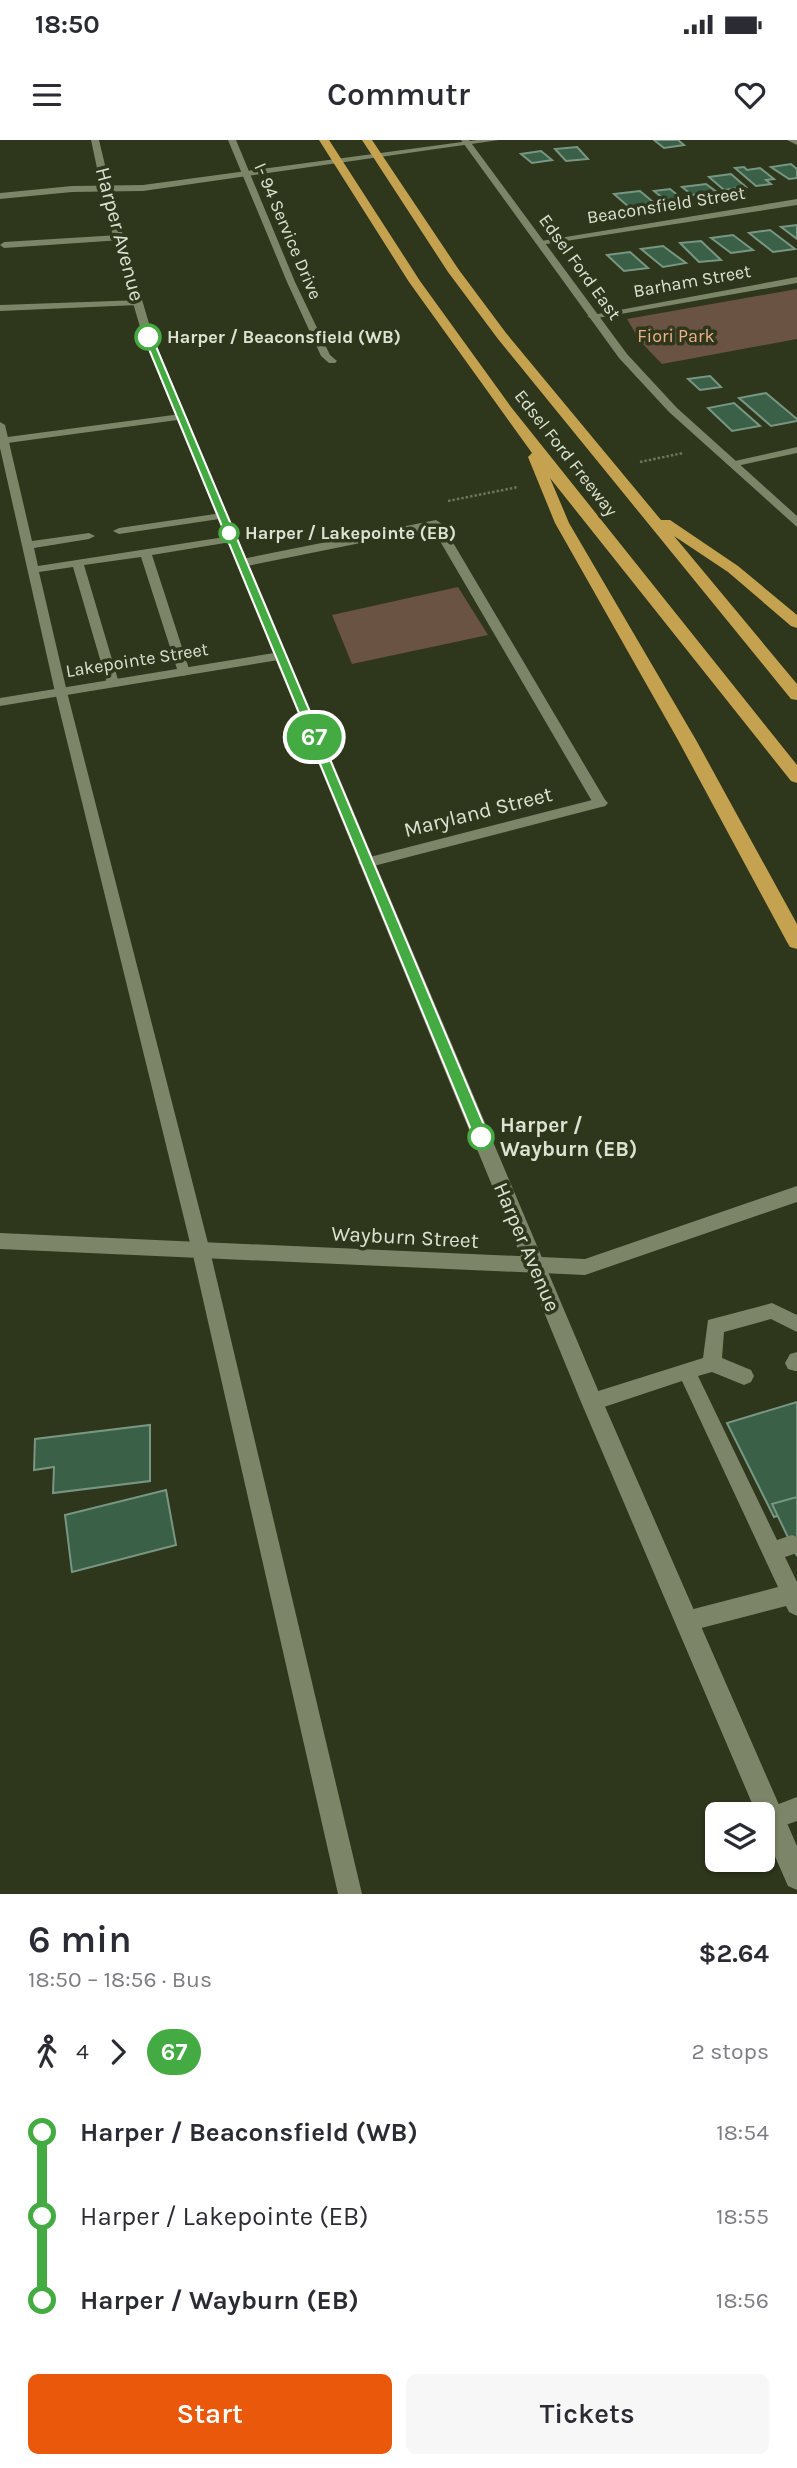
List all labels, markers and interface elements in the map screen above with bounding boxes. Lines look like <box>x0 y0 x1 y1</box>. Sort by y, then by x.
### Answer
text: 18:50 <box>35 9 100 40</box>
icon: menu <box>28 76 66 114</box>
text: Commutr <box>327 76 470 113</box>
icon: heart <box>731 76 769 114</box>
street label: I- 94 Service Drive <box>249 159 327 303</box>
street label: Harper Avenue <box>91 164 149 304</box>
street label: Beaconsfield Street <box>585 182 747 228</box>
street label: Edsel Ford East <box>534 210 626 324</box>
street label: Barham Street <box>632 260 753 302</box>
marker: Harper / Beaconsfield (WB) <box>135 324 161 350</box>
park label: Fiori Park <box>637 325 715 347</box>
place label: Harper / Beaconsfield (WB) <box>167 326 401 348</box>
street label: Edsel Ford Freeway <box>510 385 623 521</box>
place label: Harper / Lakepointe (EB) <box>245 522 456 544</box>
marker: Harper / Lakepointe (EB) <box>219 523 239 543</box>
street label: Lakepointe Street <box>64 638 210 682</box>
line badge: 67 <box>282 714 346 760</box>
text: 67 <box>301 723 327 751</box>
street label: Maryland Street <box>401 782 555 842</box>
place label: Harper / Wayburn (EB) <box>500 1113 637 1161</box>
marker: Harper / Wayburn (EB) <box>468 1124 494 1150</box>
street label: Harper Avenue <box>489 1179 565 1315</box>
street label: Wayburn Street <box>331 1221 479 1253</box>
map controls <box>705 1802 775 1872</box>
button: layers <box>705 1802 775 1872</box>
text: 6 min <box>28 1917 132 1962</box>
text: $2.64 <box>699 1938 769 1969</box>
text: 18:50 – 18:56 · Bus <box>28 1966 212 1993</box>
icon: walk <box>28 2033 66 2071</box>
icon: forward <box>99 2033 137 2071</box>
text: 4 <box>76 2038 89 2065</box>
text: 67 <box>161 2038 187 2066</box>
text: 2 stops <box>691 2038 769 2065</box>
text: Harper / Beaconsfield (WB) <box>80 2117 418 2148</box>
text: 18:54 <box>716 2119 769 2146</box>
text: Harper / Lakepointe (EB) <box>80 2201 368 2232</box>
text: 18:55 <box>716 2203 769 2230</box>
text: Harper / Wayburn (EB) <box>80 2285 359 2316</box>
text: 18:56 <box>716 2287 769 2314</box>
button: Start <box>28 2374 392 2454</box>
button: Tickets <box>406 2374 769 2454</box>

